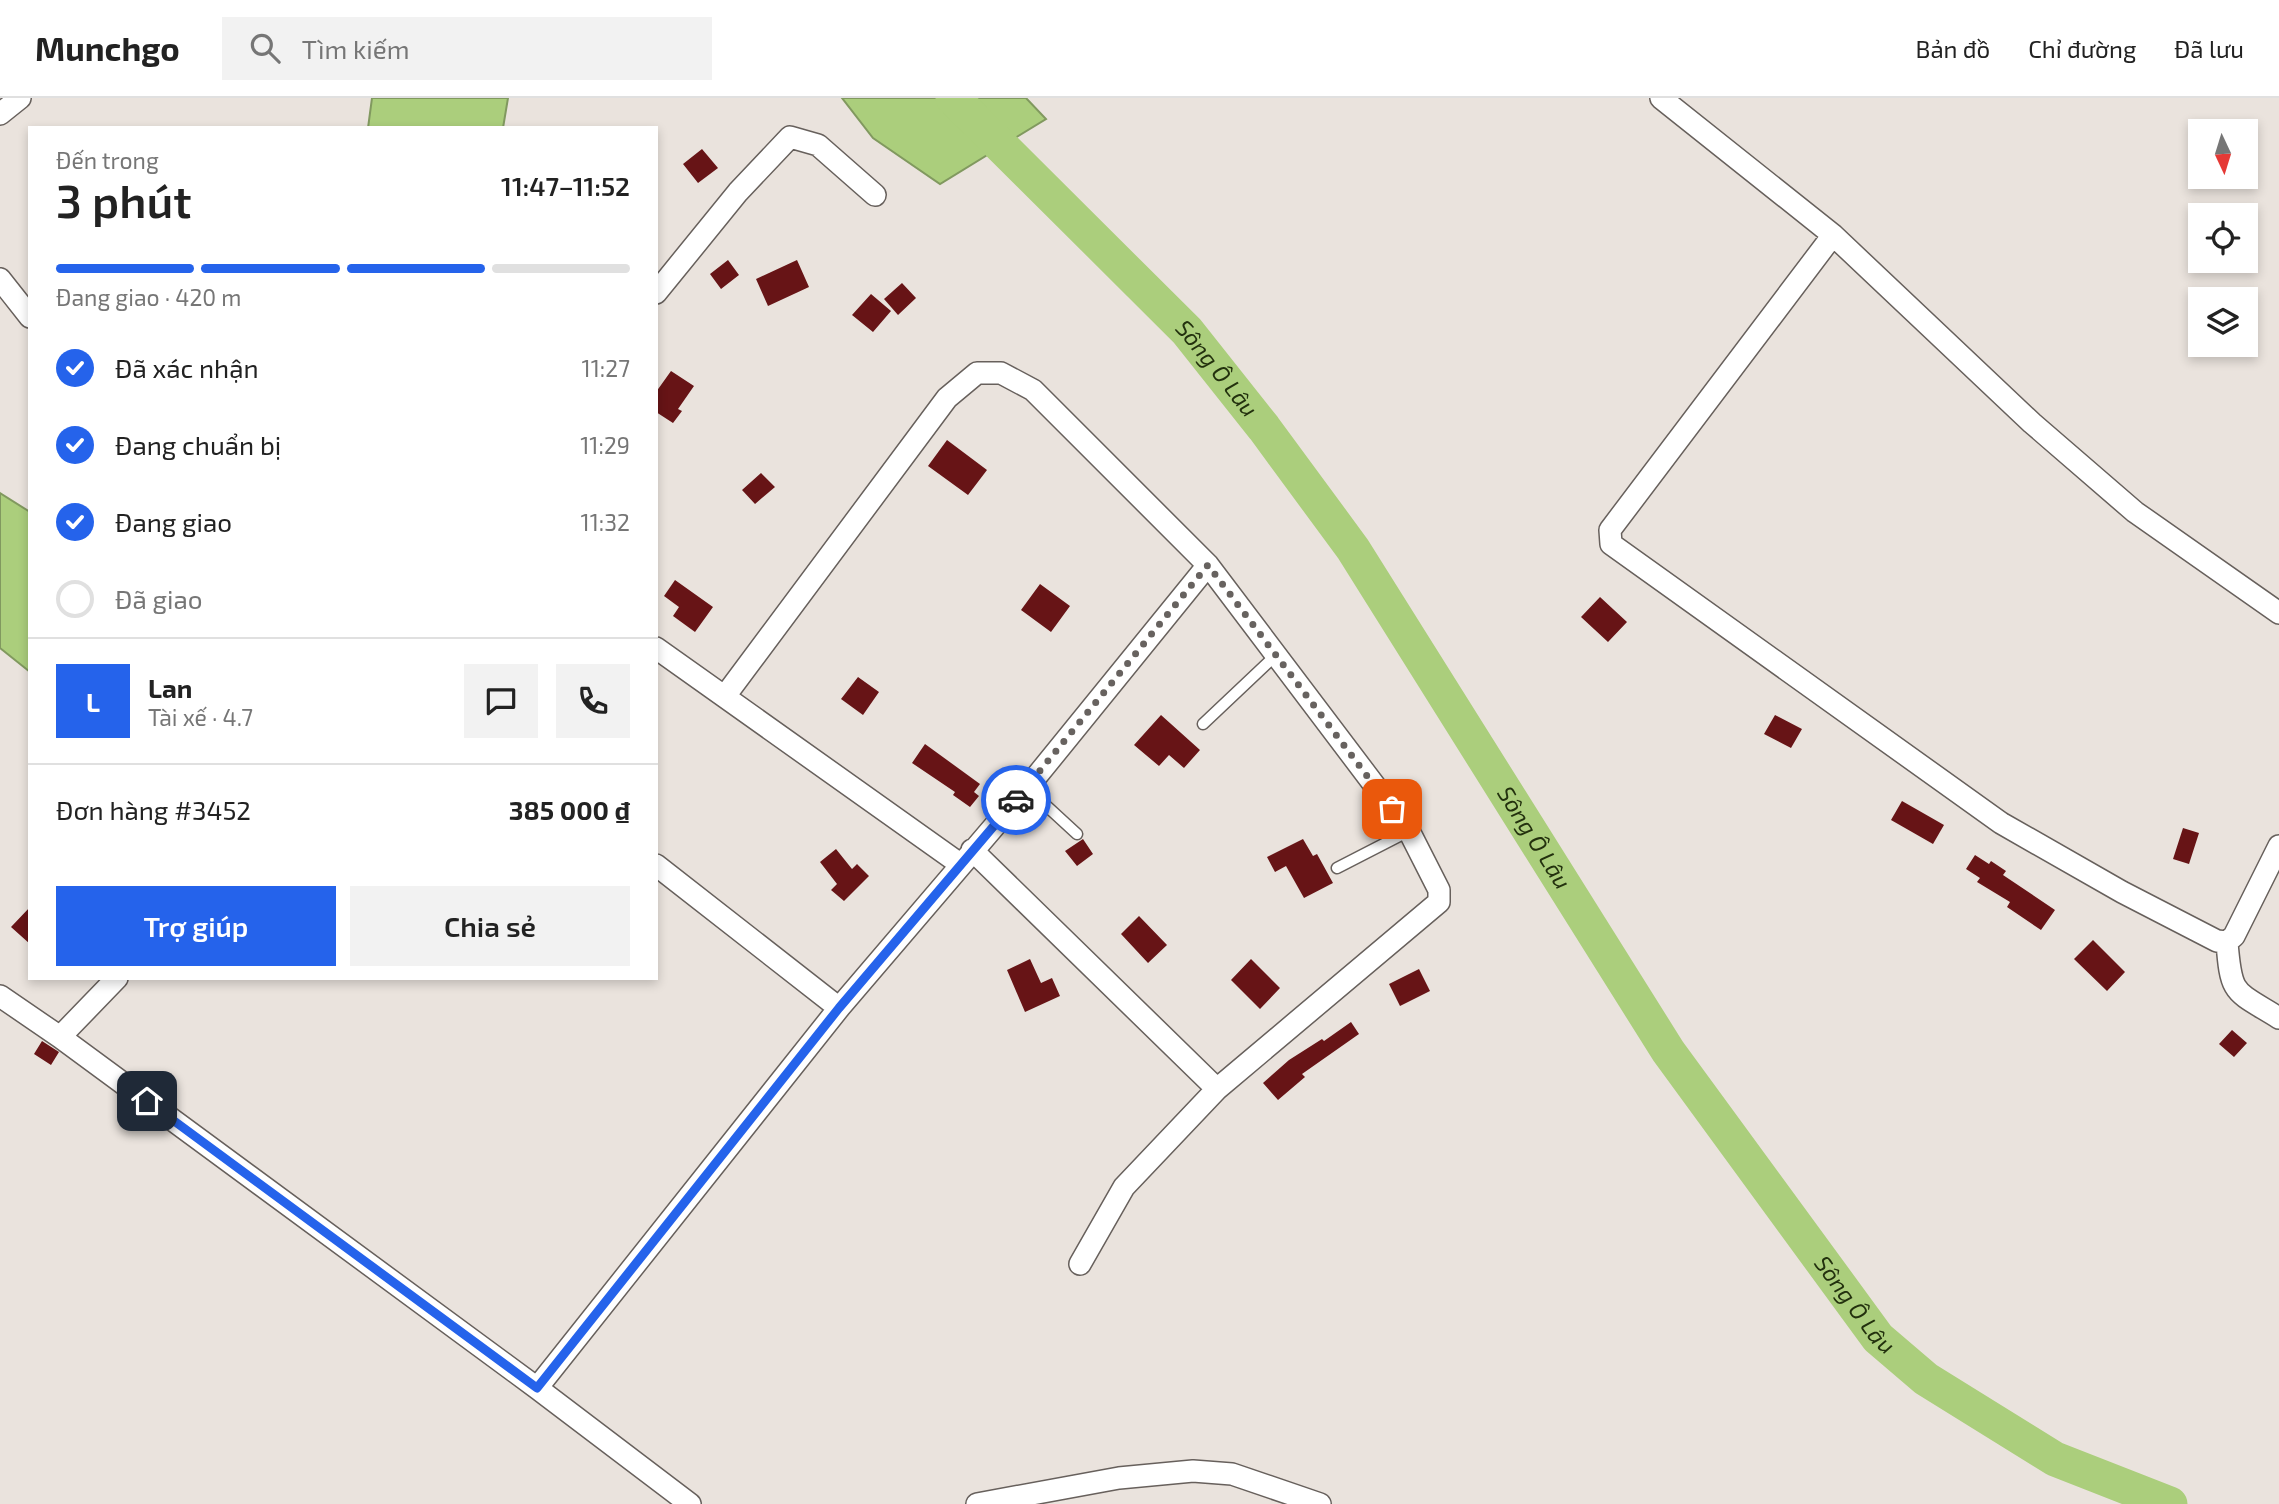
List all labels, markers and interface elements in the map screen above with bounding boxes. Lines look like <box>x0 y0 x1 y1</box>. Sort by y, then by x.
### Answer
search box <box>222 17 712 80</box>
text: Munchgo <box>35 28 180 68</box>
icon: search <box>246 29 284 67</box>
text: Tìm kiếm <box>302 33 409 64</box>
text: Bản đồ <box>1916 34 1990 63</box>
text: Chỉ đường <box>2028 34 2136 63</box>
text: Đã lưu <box>2174 34 2244 63</box>
north arrow <box>2188 119 2258 189</box>
map controls <box>2188 119 2258 357</box>
text: Đến trong <box>56 146 159 174</box>
text: 11:47–11:52 <box>501 170 630 201</box>
text: 3 phút <box>56 172 192 227</box>
button: locate <box>2188 203 2258 273</box>
text: Đang giao · 420 m <box>56 283 241 311</box>
button: layers <box>2188 287 2258 357</box>
water label: Sông Ô Lâu <box>1171 313 1264 422</box>
icon: check <box>56 349 94 387</box>
text: Đã xác nhận <box>115 352 259 383</box>
text: 11:27 <box>582 354 630 382</box>
icon: check <box>56 426 94 464</box>
text: Đang chuẩn bị <box>115 429 281 460</box>
text: 11:29 <box>580 431 630 459</box>
icon: check <box>56 503 94 541</box>
text: Đang giao <box>115 506 232 537</box>
text: 11:32 <box>581 508 630 536</box>
text: Đã giao <box>115 583 202 614</box>
button: chat <box>464 664 538 738</box>
button: phone <box>556 664 630 738</box>
text: Lan <box>148 672 192 703</box>
text: L <box>86 686 100 717</box>
text: Tài xế · 4.7 <box>148 703 253 731</box>
courier <box>981 765 1051 835</box>
pin <box>1362 779 1422 839</box>
icon: car <box>997 781 1035 819</box>
water label: Sông Ô Lâu <box>1492 781 1578 894</box>
icon: bag <box>1373 790 1411 828</box>
text: Đơn hàng #3452 <box>56 794 251 825</box>
text: 385 000 ₫ <box>509 794 630 825</box>
button: Trợ giúp <box>56 886 336 966</box>
button: Chia sẻ <box>350 886 630 966</box>
pin <box>117 1071 177 1131</box>
icon: home <box>128 1082 166 1120</box>
water label: Sông Ô Lâu <box>1809 1250 1901 1359</box>

